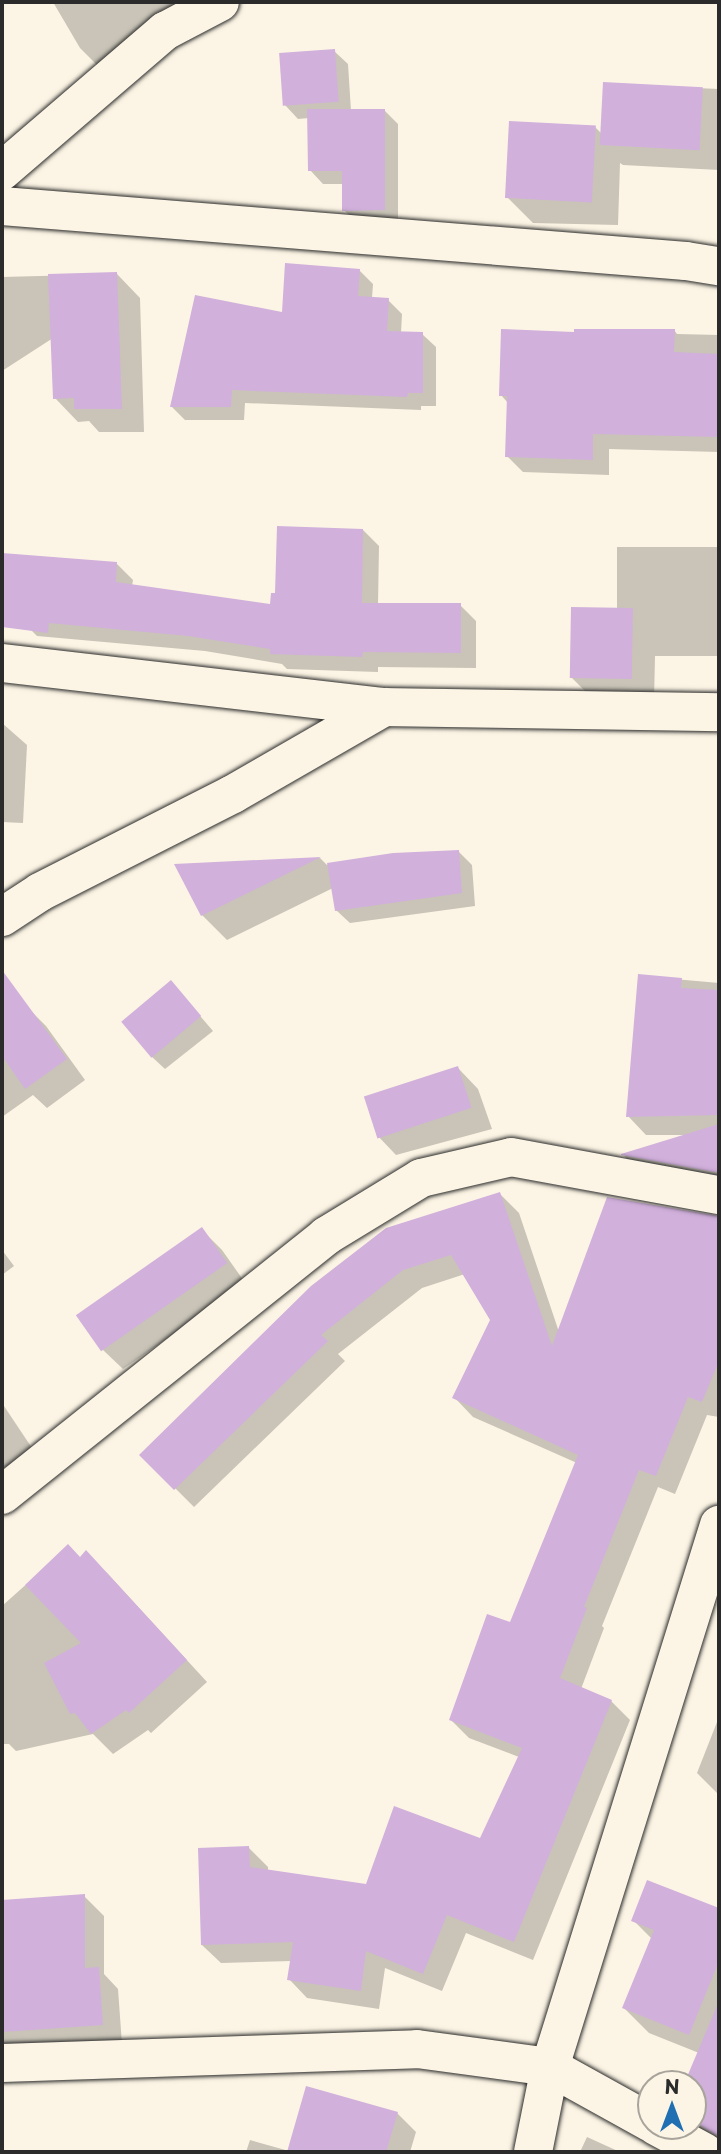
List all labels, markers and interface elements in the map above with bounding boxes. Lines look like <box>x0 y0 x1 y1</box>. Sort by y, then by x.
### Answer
north arrow <box>637 2070 707 2140</box>
text: N <box>664 2072 680 2100</box>

